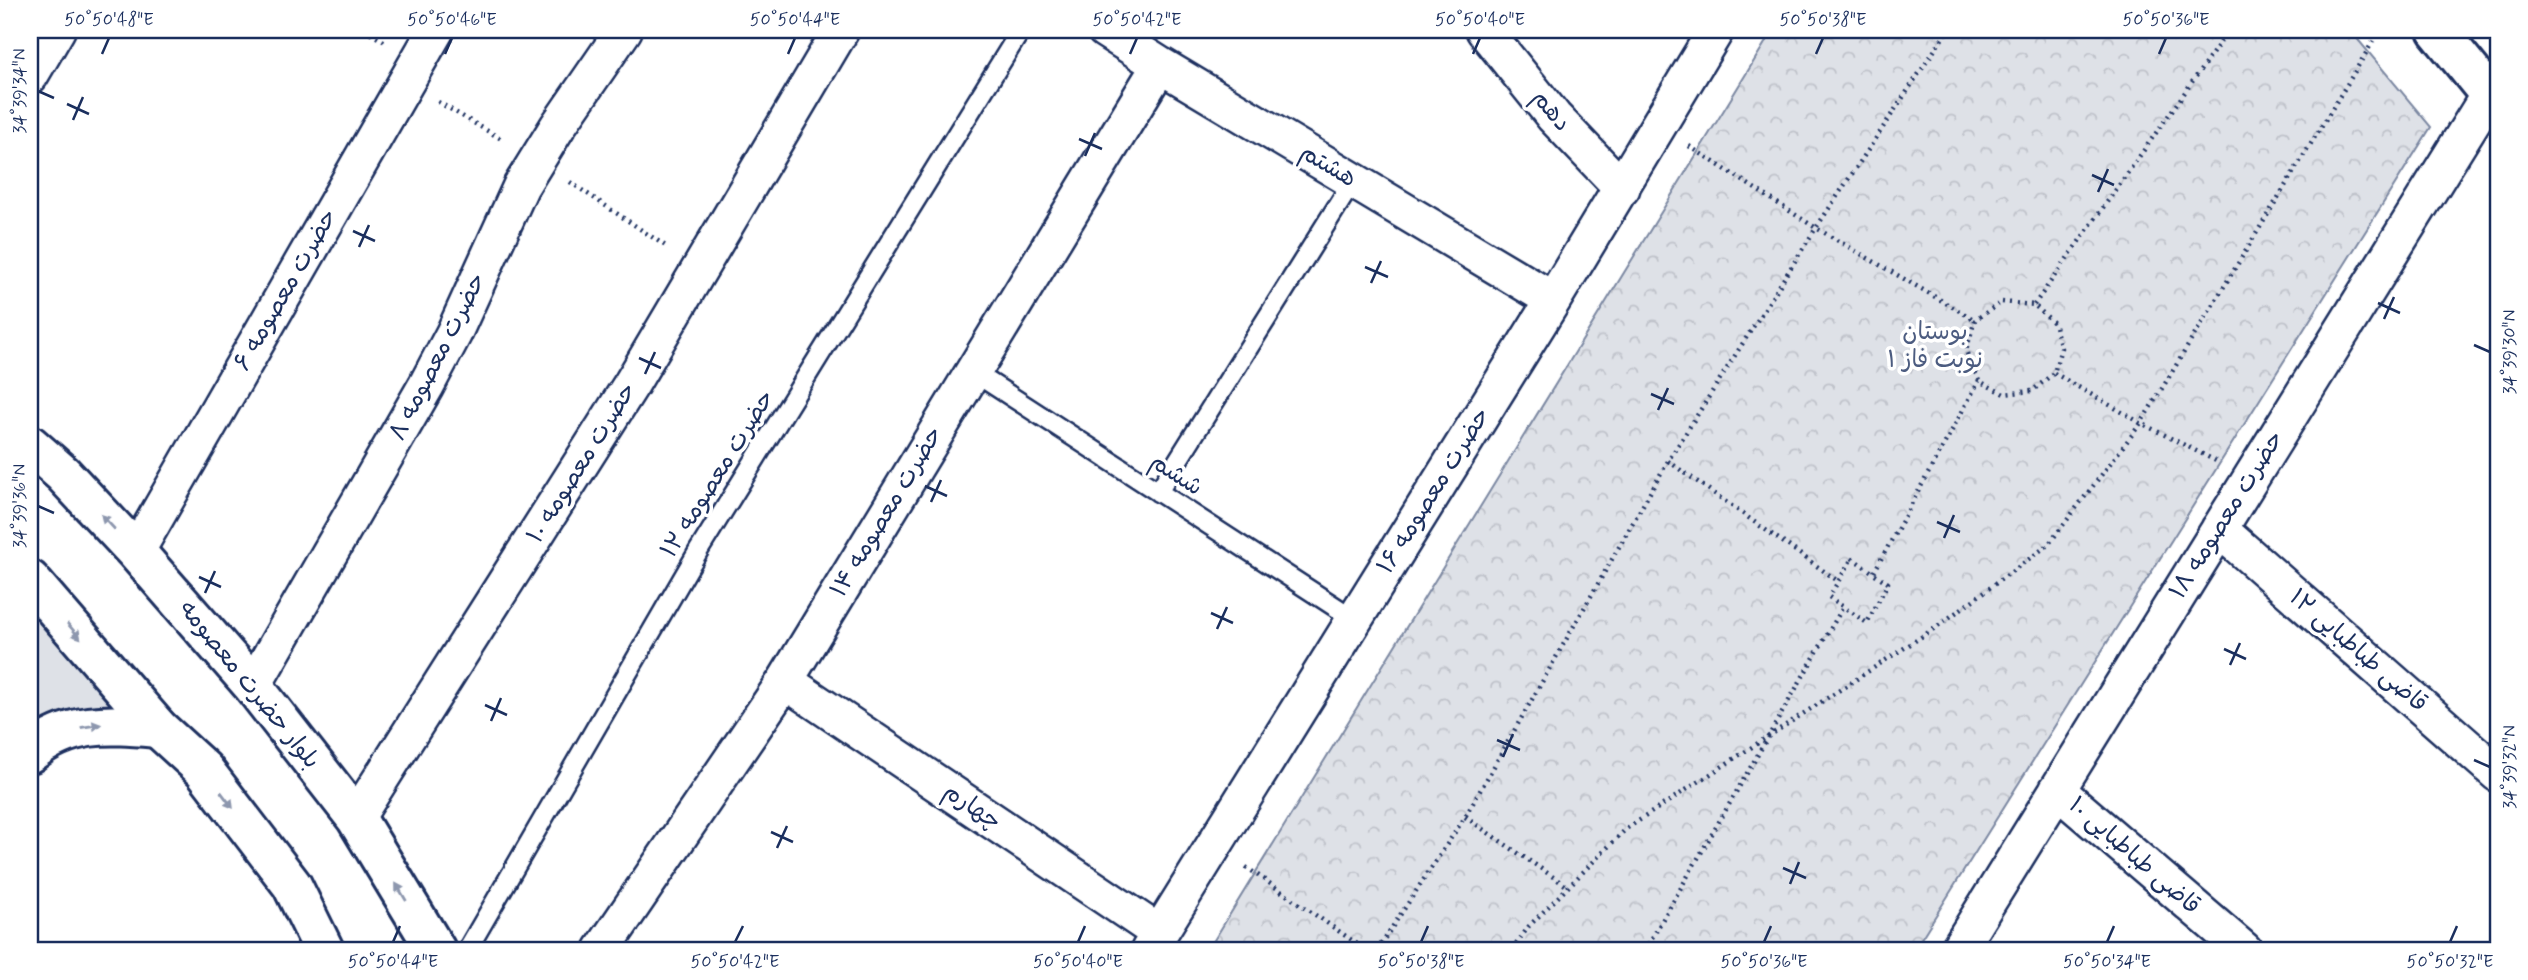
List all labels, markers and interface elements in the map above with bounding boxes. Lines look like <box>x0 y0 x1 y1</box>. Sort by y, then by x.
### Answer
text: 50°50'48"E <box>64 8 154 32</box>
text: 50°50'46"E <box>407 8 497 32</box>
text: 50°50'44"E <box>750 8 840 32</box>
text: 50°50'42"E <box>1092 8 1182 32</box>
text: 50°50'40"E <box>1435 8 1525 32</box>
text: 50°50'38"E <box>1779 8 1867 32</box>
text: 50°50'36"E <box>2122 8 2210 32</box>
text: 34°39'34"N <box>8 48 32 134</box>
street label: دهم <box>1524 84 1577 139</box>
street label: هشتم <box>1293 137 1362 196</box>
street label: حضرت معصومه ۶ <box>227 204 345 376</box>
street label: حضرت معصومه ۸ <box>382 268 494 446</box>
text: 34°39'30"N <box>2498 310 2522 394</box>
park label: بوستان نوبت فاز ۱ <box>1887 317 1983 376</box>
street label: حضرت معصومه ۱۰ <box>520 377 644 549</box>
street label: حضرت معصومه ۱۲ <box>654 384 782 564</box>
street label: حضرت معصومه ۱۶ <box>1370 402 1498 580</box>
street label: حضرت معصومه ۱۴ <box>824 421 950 603</box>
street label: حضرت معصومه ۱۸ <box>2163 425 2291 605</box>
street label: ششم <box>1143 447 1208 504</box>
text: 34°39'36"N <box>8 464 32 548</box>
one-way arrow <box>101 514 117 531</box>
street label: قاضی طباطبایی ۱۲ <box>2282 582 2434 720</box>
street label: بلوار حضرت معصومه <box>172 595 326 775</box>
one-way arrow <box>66 622 82 640</box>
one-way arrow <box>80 721 102 732</box>
text: 34°39'32"N <box>2498 725 2522 809</box>
street label: چهارم <box>937 776 1007 838</box>
one-way arrow <box>219 790 234 808</box>
street label: قاضی طباطبایی ۱۰ <box>2061 790 2207 922</box>
one-way arrow <box>395 882 407 901</box>
text: 50°50'44"E <box>348 950 438 974</box>
text: 50°50'42"E <box>690 950 780 974</box>
text: 50°50'40"E <box>1033 950 1123 974</box>
text: 50°50'38"E <box>1377 950 1465 974</box>
text: 50°50'36"E <box>1720 950 1808 974</box>
text: 50°50'34"E <box>2063 950 2151 974</box>
text: 50°50'32"E <box>2407 950 2493 974</box>

